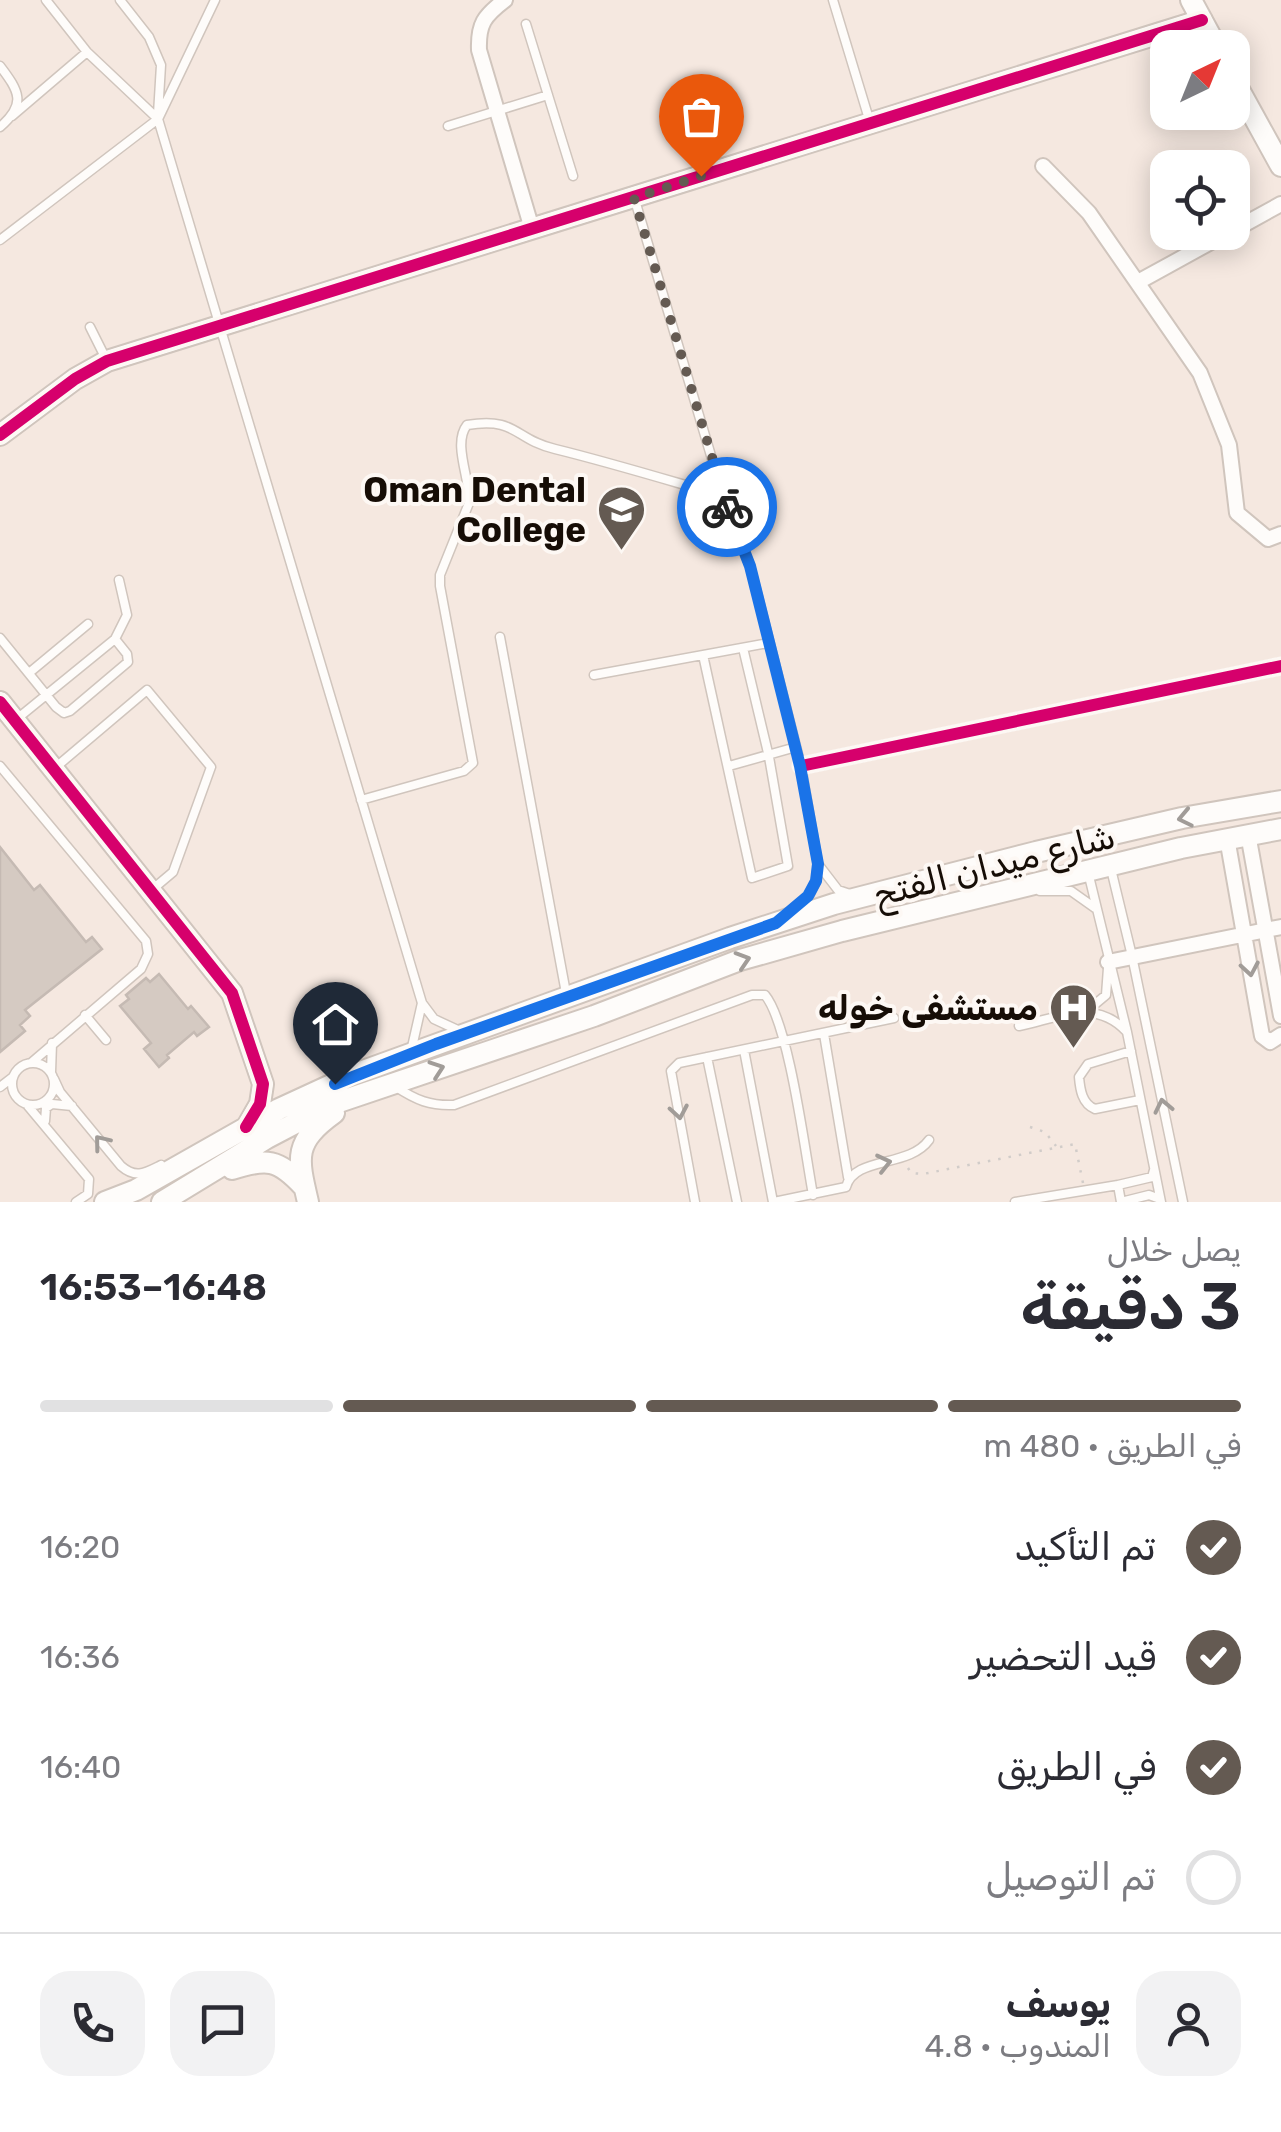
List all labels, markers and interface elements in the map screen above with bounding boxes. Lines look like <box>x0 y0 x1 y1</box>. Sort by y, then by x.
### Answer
north arrow <box>1150 30 1250 130</box>
map controls <box>1150 30 1250 250</box>
pin <box>659 74 744 177</box>
icon: bag <box>674 89 729 144</box>
button: locate <box>1150 150 1250 250</box>
courier <box>677 457 777 557</box>
place label: Oman Dental College <box>363 469 586 551</box>
icon: bike <box>700 480 755 535</box>
school or university icon: Oman Dental College <box>595 484 647 552</box>
one-way arrow <box>1177 807 1194 828</box>
street label: شارع ميدان الفتح <box>869 815 1120 919</box>
one-way arrow <box>734 951 751 971</box>
one-way arrow <box>1239 960 1260 977</box>
pin <box>293 982 378 1085</box>
hospital icon: مستشفى خوله <box>1047 982 1099 1050</box>
place label: مستشفى خوله <box>818 987 1038 1029</box>
icon: home <box>308 997 363 1052</box>
one-way arrow <box>428 1060 445 1080</box>
one-way arrow <box>1154 1098 1175 1115</box>
one-way arrow <box>667 1103 688 1120</box>
one-way arrow <box>95 1135 113 1153</box>
one-way arrow <box>875 1154 892 1175</box>
text: يصل خلال <box>1107 1231 1241 1269</box>
text: 16:48–16:53 <box>40 1264 267 1310</box>
text: 3 دقيقة <box>1020 1268 1241 1345</box>
text: في الطريق · 480 m <box>983 1427 1241 1465</box>
icon: check <box>1186 1520 1241 1575</box>
text: تم التأكيد <box>1014 1524 1156 1570</box>
text: 16:20 <box>40 1528 120 1566</box>
icon: check <box>1186 1630 1241 1685</box>
text: قيد التحضير <box>970 1634 1156 1680</box>
text: 16:36 <box>40 1638 120 1676</box>
icon: check <box>1186 1740 1241 1795</box>
text: في الطريق <box>996 1744 1156 1790</box>
text: 16:40 <box>40 1748 121 1786</box>
text: تم التوصيل <box>986 1854 1156 1900</box>
button: phone <box>40 1971 145 2076</box>
button: chat <box>170 1971 275 2076</box>
button: person <box>1136 1971 1241 2076</box>
text: يوسف <box>1006 1981 1111 2027</box>
text: المندوب · 4.8 <box>924 2027 1111 2065</box>

